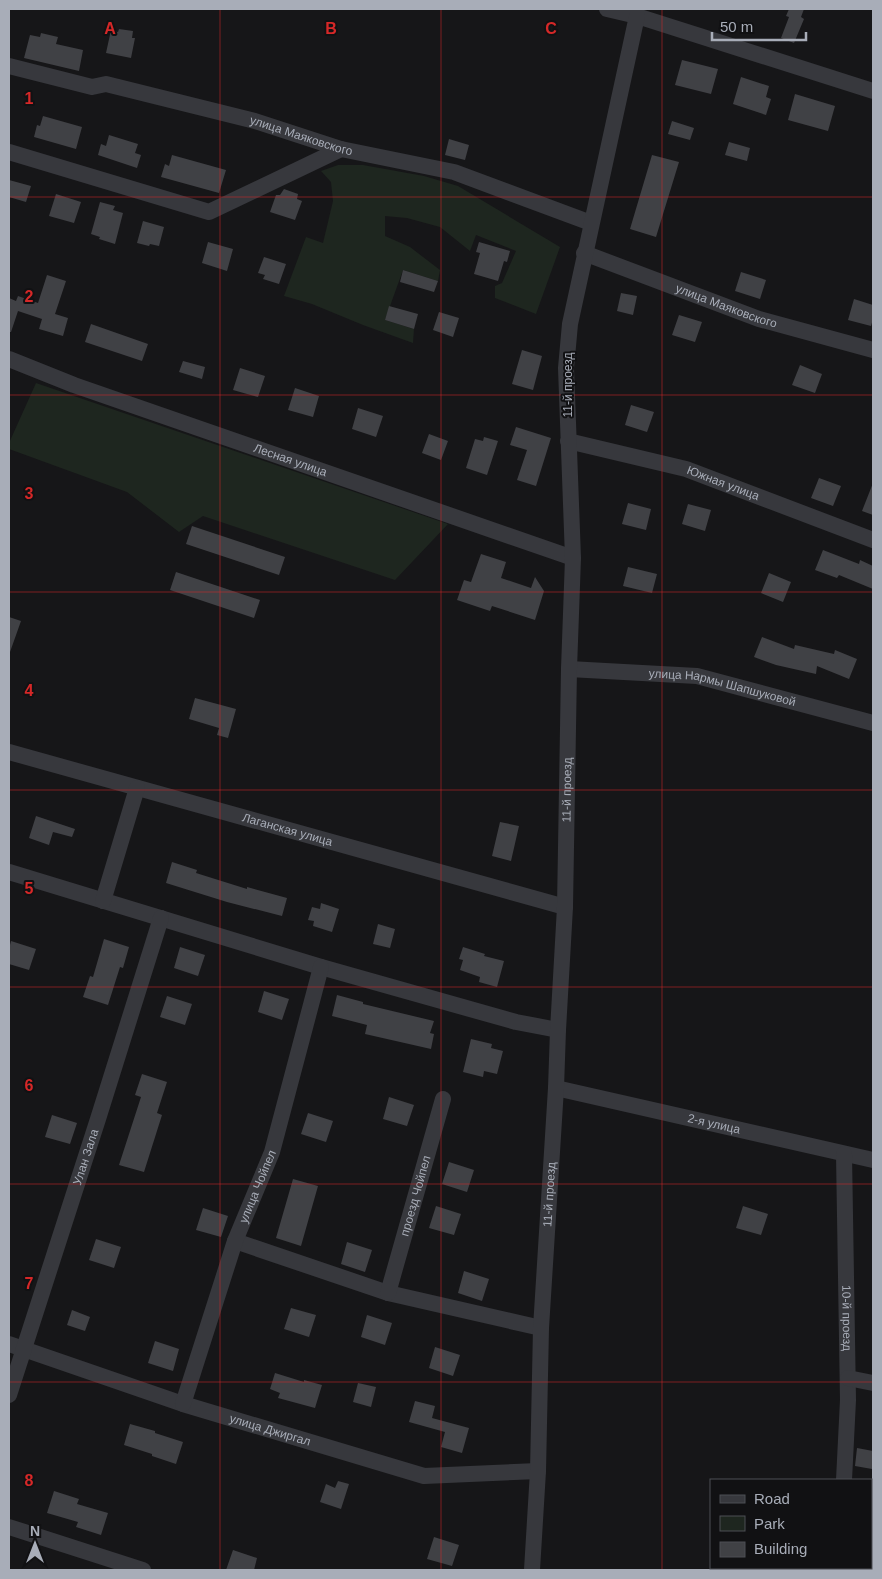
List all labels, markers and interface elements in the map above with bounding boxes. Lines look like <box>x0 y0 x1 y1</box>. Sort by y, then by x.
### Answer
scale bar <box>712 10 806 42</box>
text: 50 m <box>720 18 753 35</box>
text: A <box>104 20 116 37</box>
text: B <box>325 20 337 37</box>
text: C <box>545 20 557 37</box>
text: 1 <box>25 90 34 107</box>
street label: улица Маяковского <box>249 113 354 158</box>
street label: улица Маяковского <box>674 281 779 331</box>
text: 2 <box>25 288 34 305</box>
street label: 11-й проезд <box>561 353 575 418</box>
street label: Лесная улица <box>252 441 329 479</box>
street label: Южная улица <box>685 463 762 503</box>
text: 3 <box>25 485 34 502</box>
street label: улица Нармы Шапшуковой <box>648 666 797 709</box>
text: 4 <box>25 682 34 699</box>
street label: 11-й проезд <box>559 757 575 823</box>
street label: Лаганская улица <box>241 810 334 849</box>
text: 5 <box>25 880 34 897</box>
text: 6 <box>25 1077 34 1094</box>
street label: 2-я улица <box>686 1111 742 1137</box>
street label: Улан Зала <box>70 1127 101 1187</box>
street label: улица Чойпел <box>236 1148 279 1225</box>
street label: проезд Чойпел <box>397 1154 434 1238</box>
street label: 11-й проезд <box>540 1162 558 1227</box>
text: 7 <box>25 1275 34 1292</box>
street label: 10-й проезд <box>839 1285 854 1351</box>
street label: улица Джиргал <box>228 1411 312 1449</box>
text: 8 <box>25 1472 34 1489</box>
legend <box>710 1479 872 1569</box>
text: Road <box>754 1490 790 1507</box>
text: Park <box>754 1515 785 1532</box>
north arrow <box>10 1519 60 1569</box>
text: N <box>30 1523 40 1539</box>
text: Building <box>754 1540 807 1557</box>

